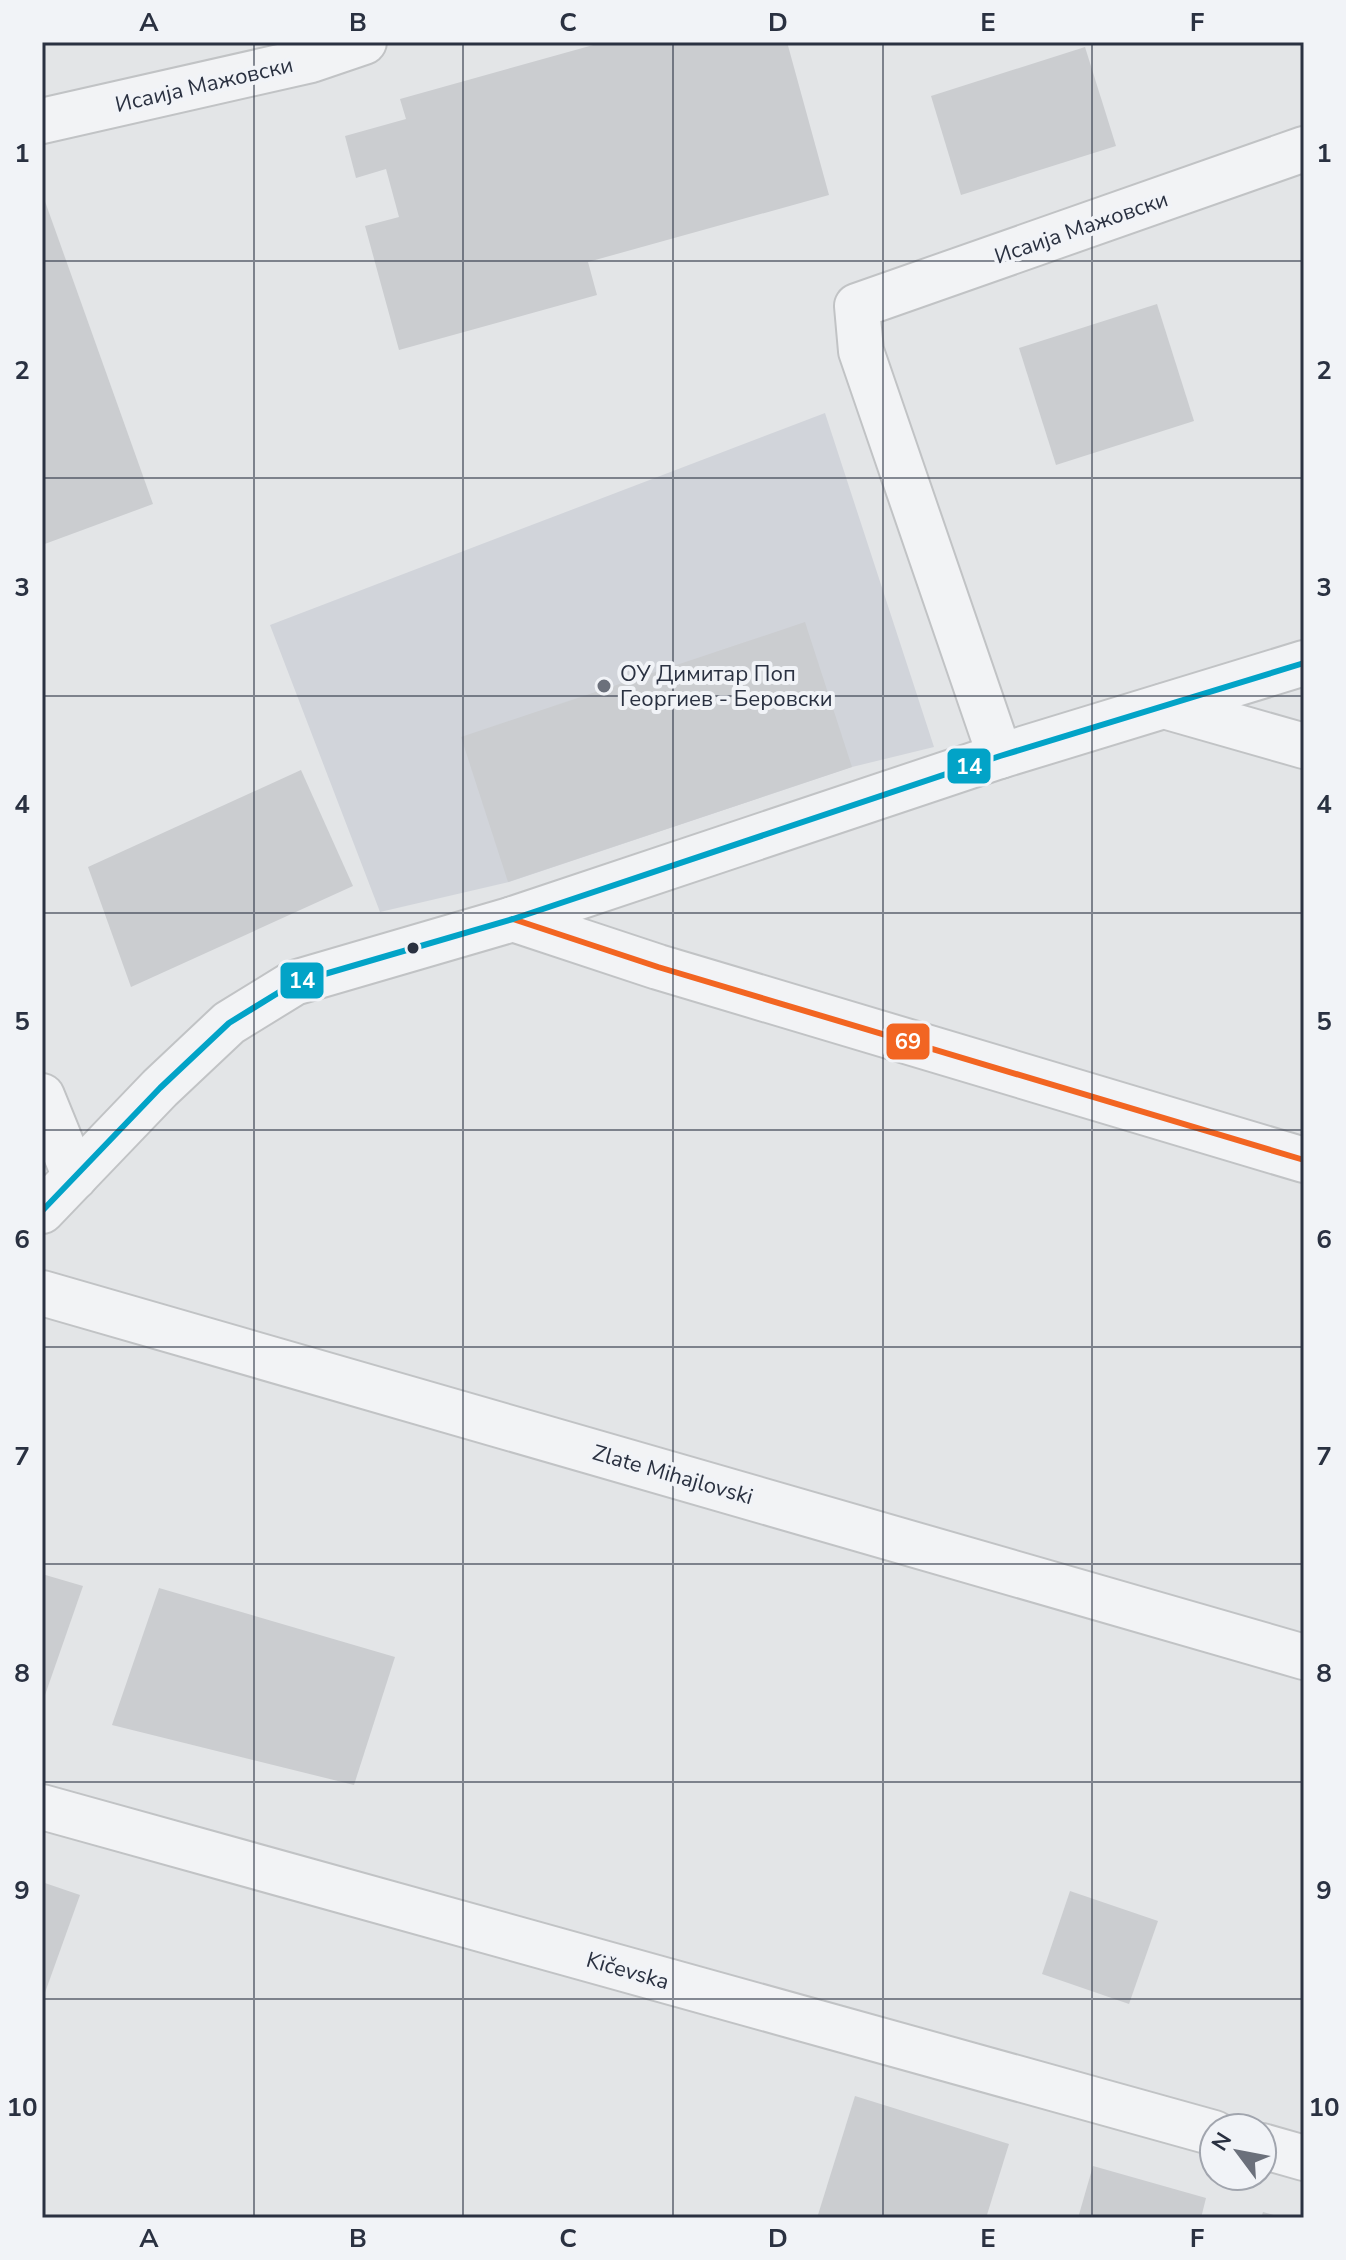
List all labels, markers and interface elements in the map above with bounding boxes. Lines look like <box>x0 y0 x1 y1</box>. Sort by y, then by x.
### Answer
text: A <box>139 5 159 40</box>
text: B <box>349 5 367 40</box>
text: C <box>559 5 577 40</box>
text: D <box>768 5 788 40</box>
text: E <box>980 5 996 40</box>
text: F <box>1190 5 1204 40</box>
street label: Исаија Мажовски <box>112 50 296 120</box>
text: 1 <box>14 136 30 171</box>
text: 1 <box>1316 136 1332 171</box>
street label: Исаија Мажовски <box>991 184 1172 272</box>
text: 2 <box>14 353 30 388</box>
text: 2 <box>1316 353 1332 388</box>
text: 3 <box>14 570 30 605</box>
text: 3 <box>1316 570 1332 605</box>
place label: ОУ Димитар Поп Георгиев - Беровски <box>620 659 833 714</box>
marker: ОУ Димитар Поп Георгиев - Беровски <box>595 677 613 695</box>
line badge: 14 <box>946 747 992 785</box>
text: 14 <box>956 752 982 782</box>
text: 4 <box>14 787 30 822</box>
text: 4 <box>1316 787 1332 822</box>
unlabelled marker <box>405 940 421 956</box>
line badge: 14 <box>279 961 325 1000</box>
text: 14 <box>289 966 315 996</box>
text: 5 <box>14 1004 30 1039</box>
text: 5 <box>1316 1004 1332 1039</box>
line badge: 69 <box>885 1022 931 1061</box>
text: 69 <box>895 1027 921 1057</box>
text: 6 <box>14 1222 30 1257</box>
text: 6 <box>1316 1222 1332 1257</box>
street label: Zlate Mihajlovski <box>589 1438 756 1512</box>
text: 7 <box>14 1439 30 1474</box>
text: 7 <box>1316 1439 1332 1474</box>
text: 8 <box>14 1656 30 1691</box>
text: 8 <box>1316 1656 1332 1691</box>
text: 9 <box>14 1873 30 1908</box>
text: 9 <box>1316 1873 1332 1908</box>
street label: Kičevska <box>583 1945 673 1997</box>
text: 10 <box>6 2090 38 2125</box>
text: 10 <box>1308 2090 1340 2125</box>
north arrow <box>1198 2112 1278 2192</box>
text: N <box>1205 2127 1239 2157</box>
text: A <box>139 2221 159 2256</box>
text: B <box>349 2221 367 2256</box>
text: C <box>559 2221 577 2256</box>
text: D <box>768 2221 788 2256</box>
text: E <box>980 2221 996 2256</box>
text: F <box>1190 2221 1204 2256</box>

